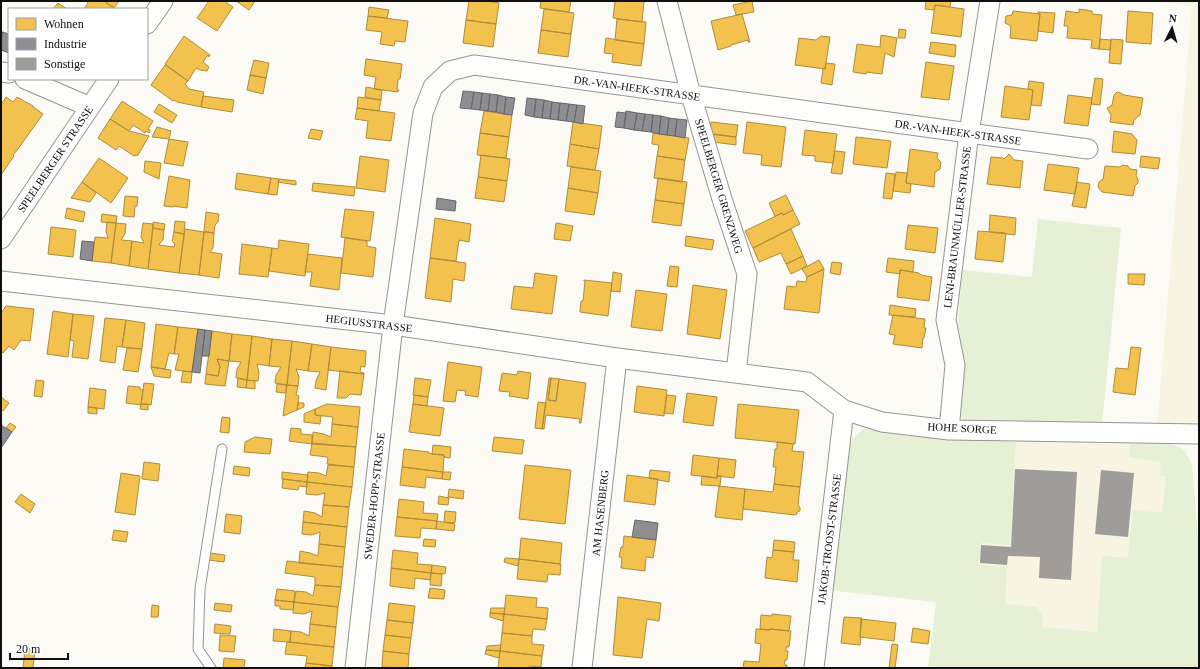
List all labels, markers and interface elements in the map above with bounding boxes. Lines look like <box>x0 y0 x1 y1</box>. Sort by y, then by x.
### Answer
legend <box>8 8 148 80</box>
north arrow <box>1152 8 1192 48</box>
text: N <box>1168 12 1177 24</box>
text: Wohnen <box>44 17 84 31</box>
text: Industrie <box>44 37 87 51</box>
text: Sonstige <box>44 57 85 71</box>
street label: DR.-VAN-HEEK-STRASSE <box>573 73 701 103</box>
street label: SPEELBERGER STRASSE <box>15 103 95 214</box>
street label: SPEELBERGER GRENZWEG <box>693 117 745 255</box>
street label: DR.-VAN-HEEK-STRASSE <box>894 117 1022 147</box>
street label: LENI-BRAUNMÜLLER-STRASSE <box>941 145 973 309</box>
street label: HEGIUSSTRASSE <box>325 312 413 334</box>
street label: HOHE SORGE <box>927 420 997 436</box>
street label: SWEDER-HOPP-STRASSE <box>361 432 387 560</box>
street label: AM HASENBERG <box>590 469 610 557</box>
street label: JAKOB-TROOST-STRASSE <box>815 473 843 605</box>
scale bar <box>10 635 68 661</box>
text: 20 m <box>16 642 41 656</box>

